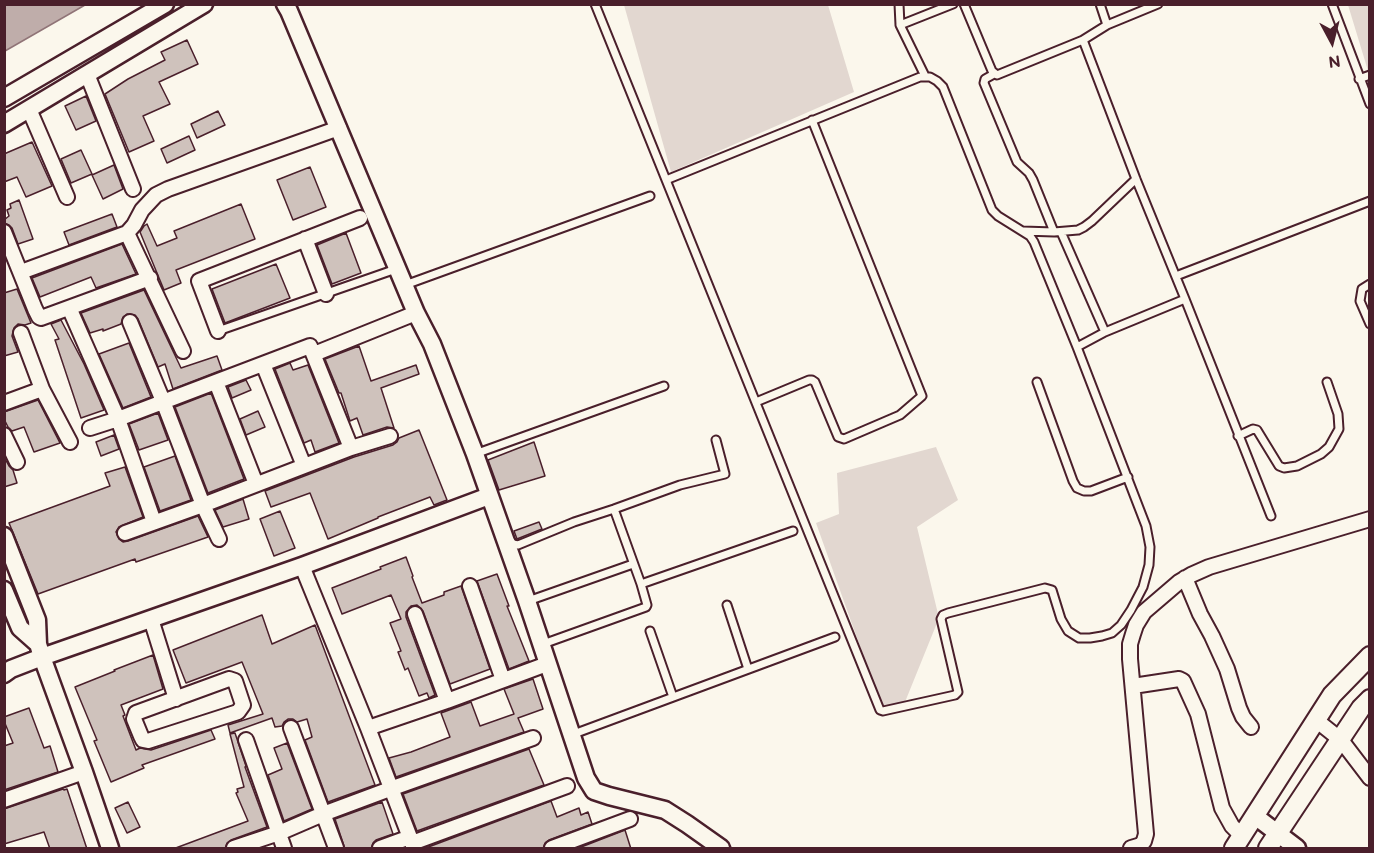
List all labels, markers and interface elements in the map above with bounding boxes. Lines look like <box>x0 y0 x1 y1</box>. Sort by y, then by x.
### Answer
north arrow <box>1302 12 1362 72</box>
text: N <box>1327 50 1341 71</box>

